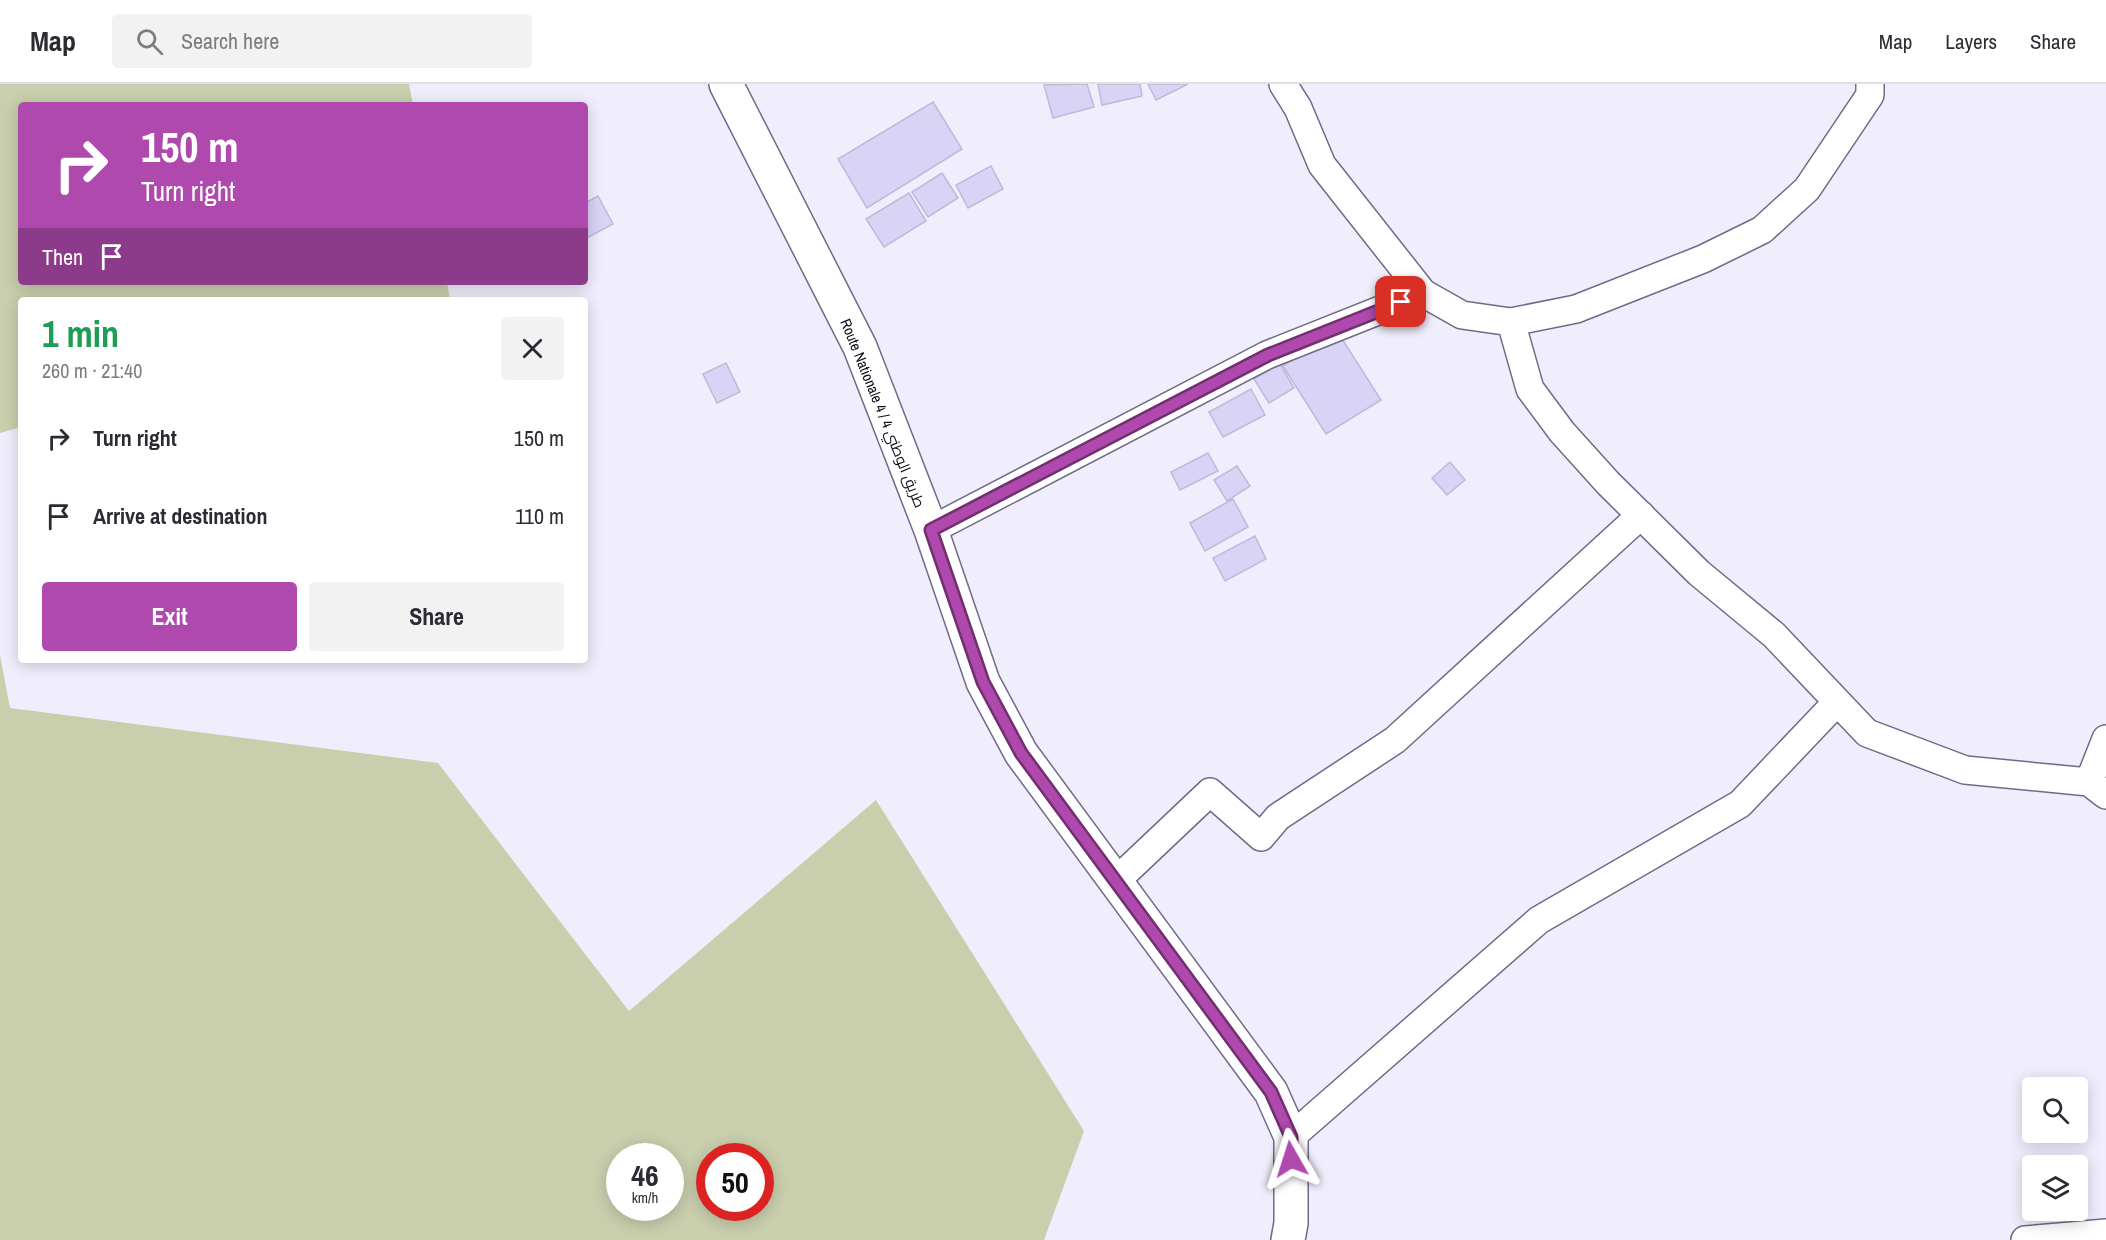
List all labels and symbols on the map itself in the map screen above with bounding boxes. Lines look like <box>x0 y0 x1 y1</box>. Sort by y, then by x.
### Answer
pin <box>1375 276 1426 327</box>
street label: Route Nationale 4 / طريق الوطني 4 <box>834 315 931 511</box>
position arrow <box>1259 1127 1323 1191</box>
speed limit sign: 50 <box>696 1143 774 1221</box>

